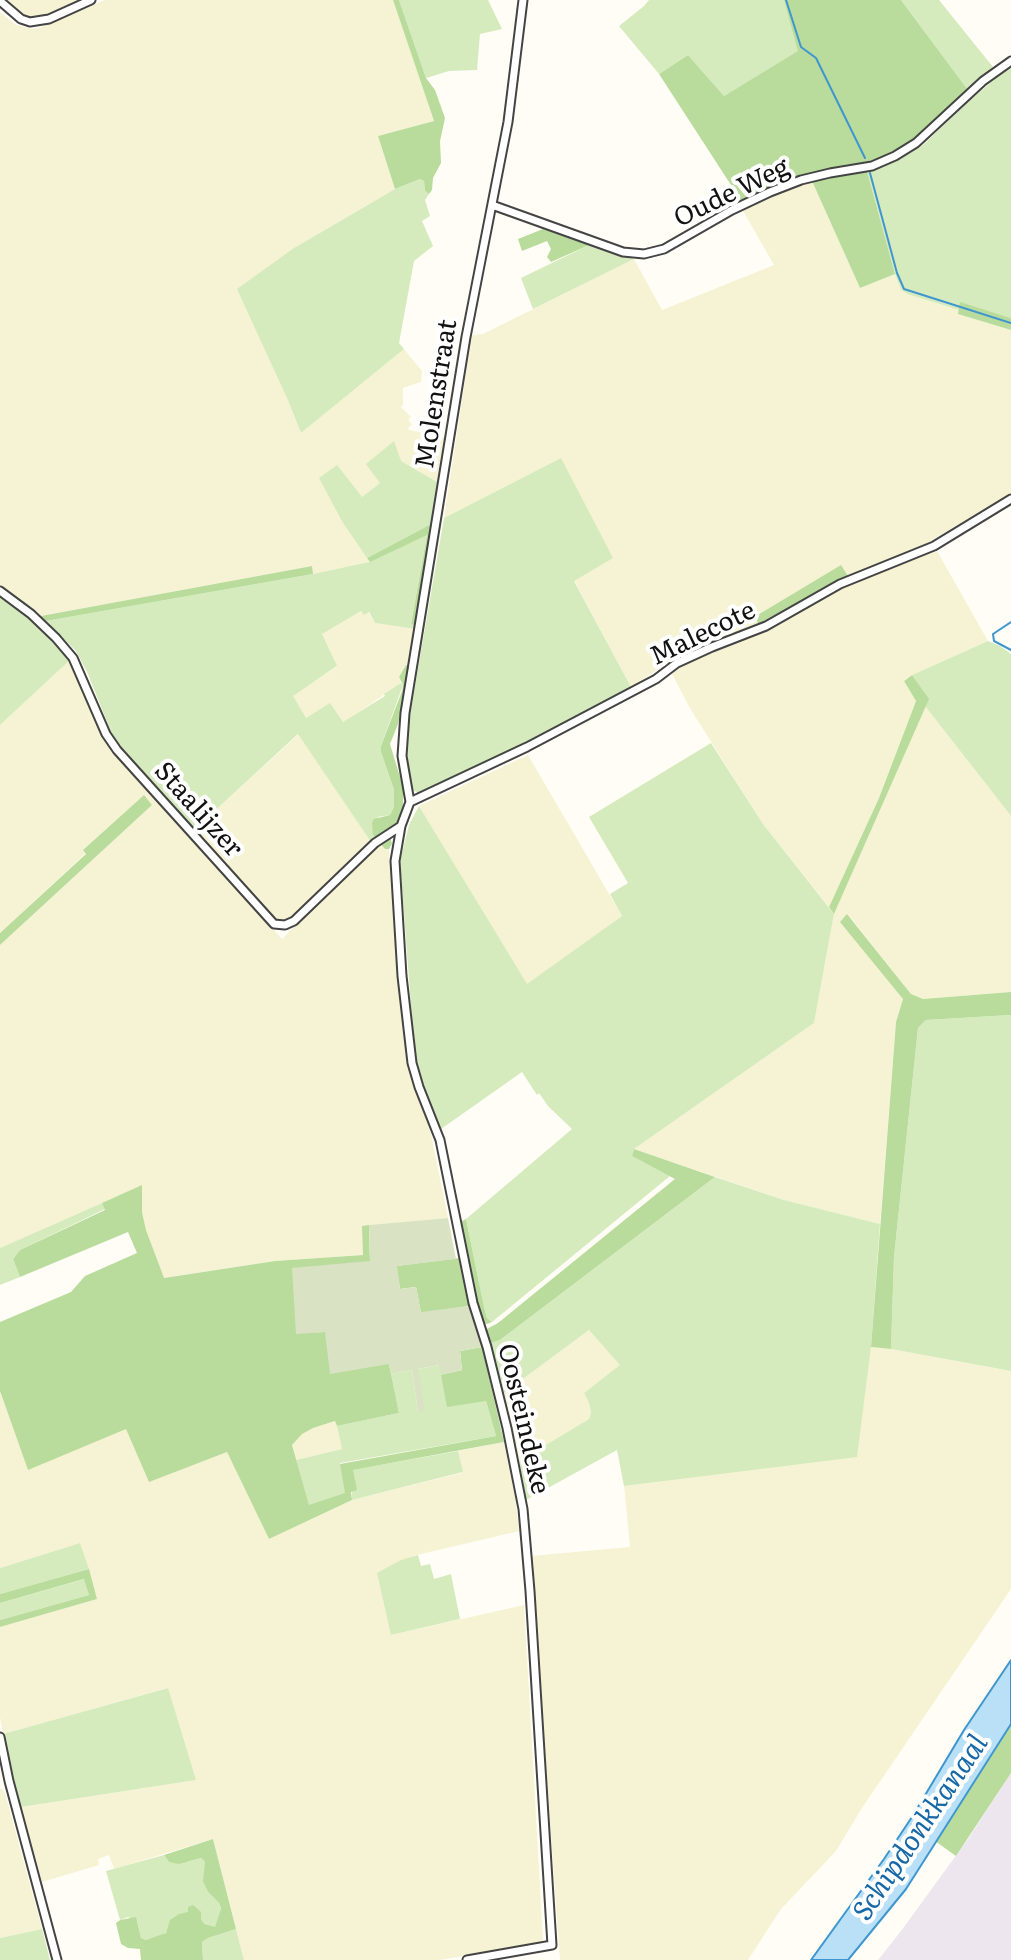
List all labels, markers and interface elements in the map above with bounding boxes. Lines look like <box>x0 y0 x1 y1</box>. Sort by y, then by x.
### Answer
street label: Oude Weg <box>669 152 795 234</box>
street label: Molenstraat <box>410 317 464 471</box>
street label: Malecote <box>645 595 761 673</box>
street label: Staalijzer <box>147 756 249 864</box>
street label: Oosteindeke <box>491 1341 555 1497</box>
water label: Schipdonkkanaal <box>846 1729 996 1927</box>

